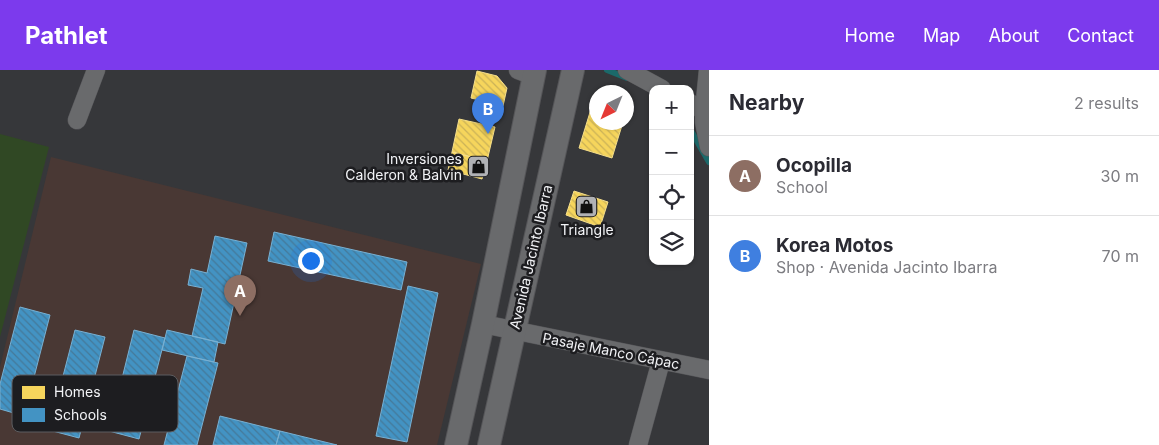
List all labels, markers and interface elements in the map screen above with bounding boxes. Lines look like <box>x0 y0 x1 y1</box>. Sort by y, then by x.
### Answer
text: Pathlet <box>25 21 108 50</box>
text: Home <box>845 25 895 46</box>
text: Map <box>923 25 960 46</box>
text: About <box>988 25 1039 46</box>
text: Contact <box>1067 25 1134 46</box>
north arrow <box>589 85 634 130</box>
map controls <box>649 85 694 265</box>
button: + <box>649 85 694 130</box>
text: Nearby <box>729 90 804 115</box>
pin: B <box>472 93 504 134</box>
text: 2 results <box>1074 93 1139 113</box>
button: − <box>649 130 694 175</box>
place label: Inversiones Calderon & Balvin <box>345 150 462 183</box>
text: Ocopilla <box>776 154 852 177</box>
shop icon: Inversiones Calderon & Balvin <box>466 155 490 179</box>
text: A <box>739 166 751 186</box>
text: 30 m <box>1101 166 1139 186</box>
button: locate <box>649 175 694 220</box>
text: School <box>776 177 828 197</box>
street label: Avenida Jacinto Ibarra <box>506 183 555 331</box>
shop icon: Triangle <box>575 195 599 219</box>
button: layers <box>649 220 694 265</box>
place label: Triangle <box>560 221 614 238</box>
text: Korea Motos <box>776 234 893 257</box>
text: B <box>740 246 750 266</box>
text: 70 m <box>1102 246 1139 266</box>
your location <box>298 248 324 274</box>
text: Shop · Avenida Jacinto Ibarra <box>776 257 998 277</box>
pin: A <box>224 275 256 316</box>
street label: Pasaje Manco Cápac <box>541 329 681 372</box>
legend <box>12 375 178 432</box>
text: Homes <box>54 383 101 400</box>
text: Schools <box>54 406 107 423</box>

